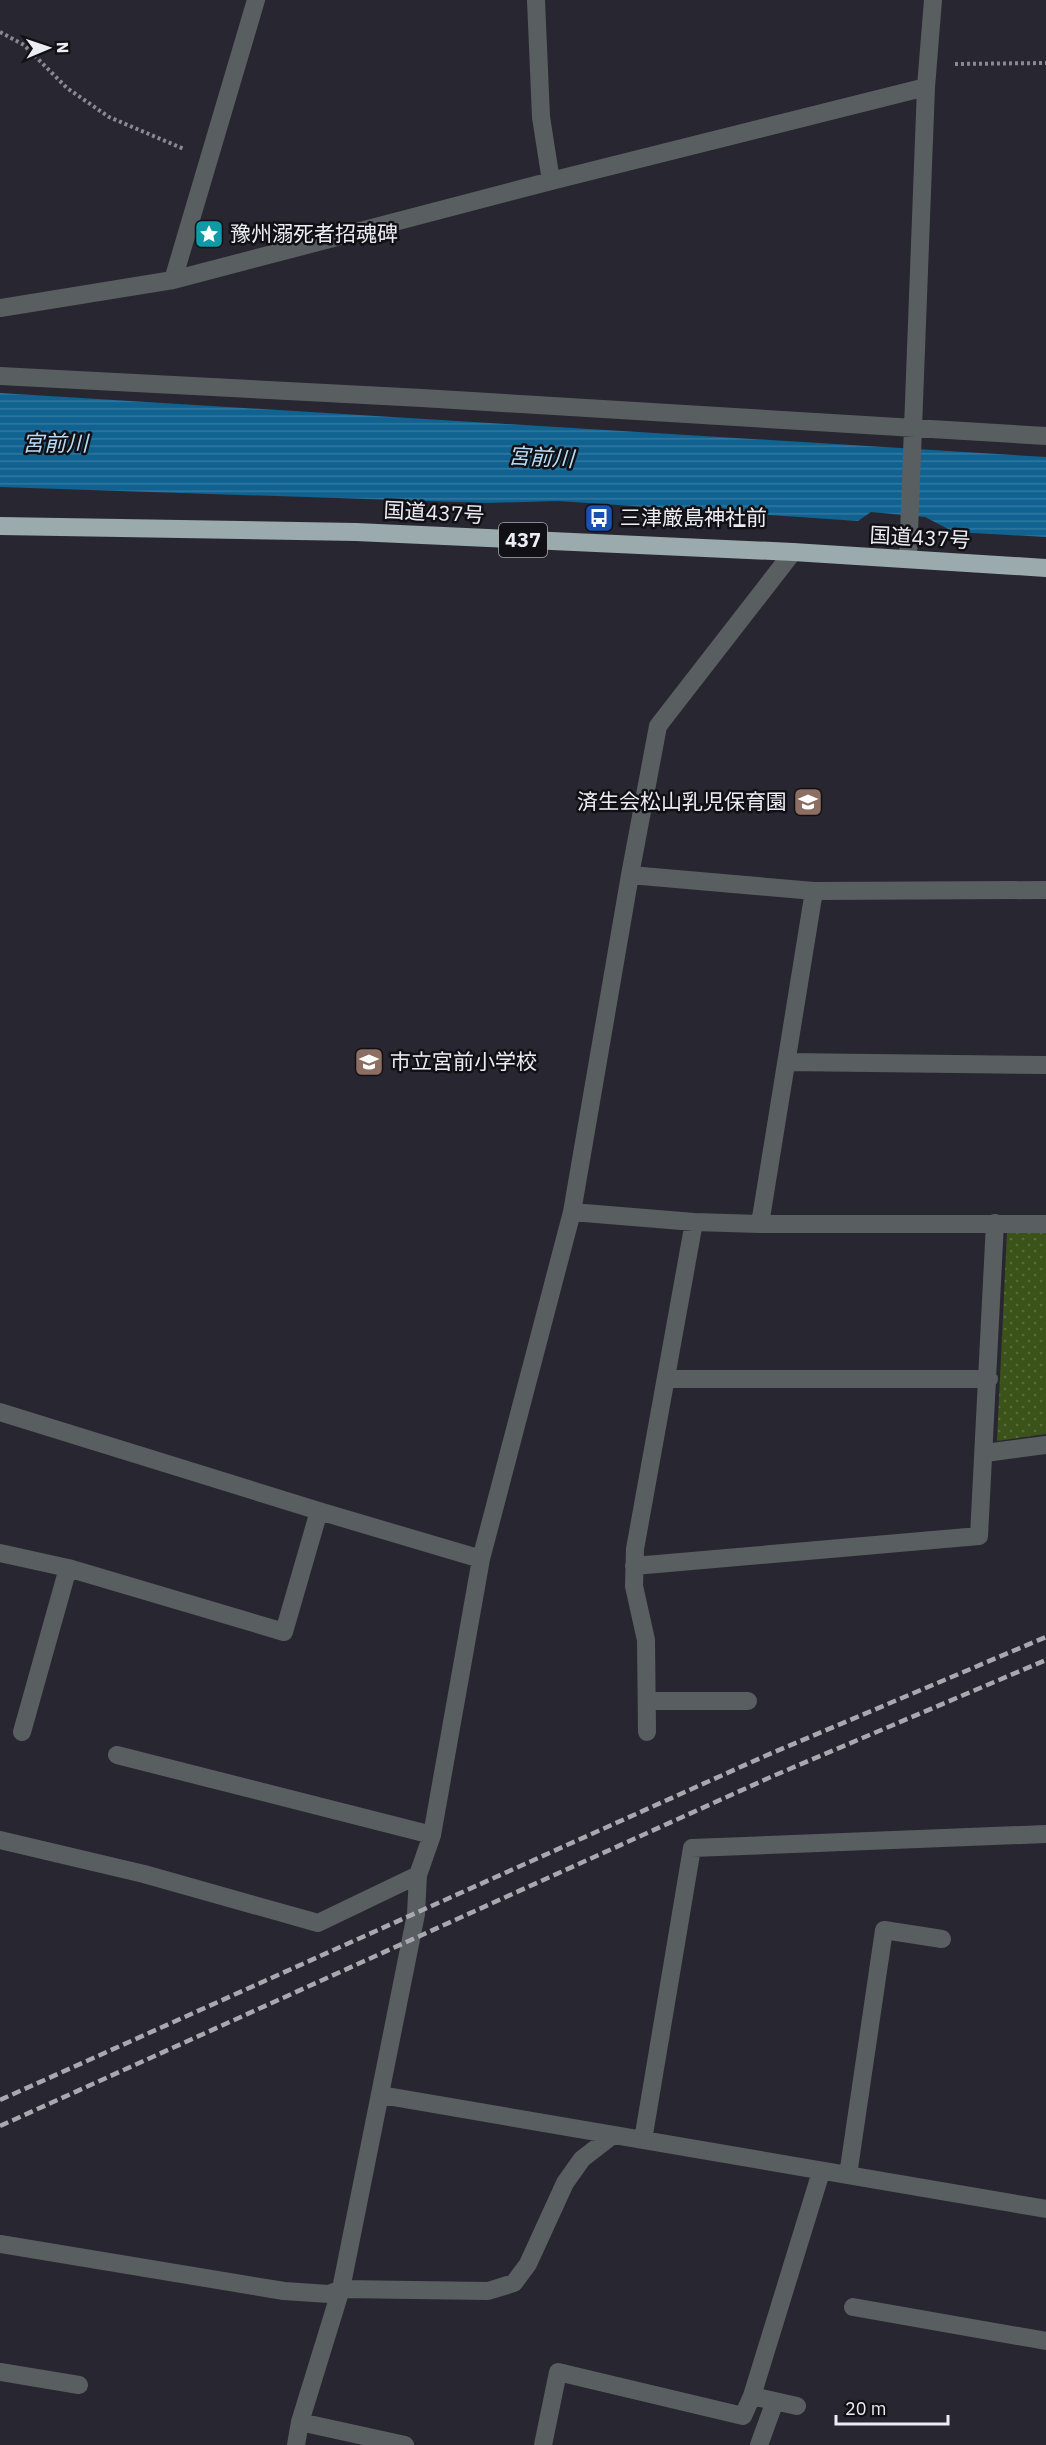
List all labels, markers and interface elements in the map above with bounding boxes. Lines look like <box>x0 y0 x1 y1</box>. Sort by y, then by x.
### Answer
north arrow <box>18 18 78 78</box>
text: N <box>53 41 73 54</box>
place icon: 豫州溺死者招魂碑 <box>193 218 225 250</box>
place label: 豫州溺死者招魂碑 <box>230 219 398 247</box>
water label: 宮前川 <box>22 428 90 457</box>
water label: 宮前川 <box>507 440 577 473</box>
street label: 国道437号 <box>383 495 485 529</box>
bus stop icon: 三津厳島神社前 <box>583 502 615 534</box>
place label: 三津厳島神社前 <box>620 503 767 531</box>
street label: 国道437号 <box>869 520 971 554</box>
road number: 437 <box>499 523 547 557</box>
school or university icon: 済生会松山乳児保育園 <box>792 786 824 818</box>
place label: 済生会松山乳児保育園 <box>577 787 787 815</box>
school or university icon: 市立宮前小学校 <box>353 1046 385 1078</box>
place label: 市立宮前小学校 <box>390 1047 537 1075</box>
scale bar <box>836 2388 948 2426</box>
text: 20 m <box>845 2397 887 2420</box>

